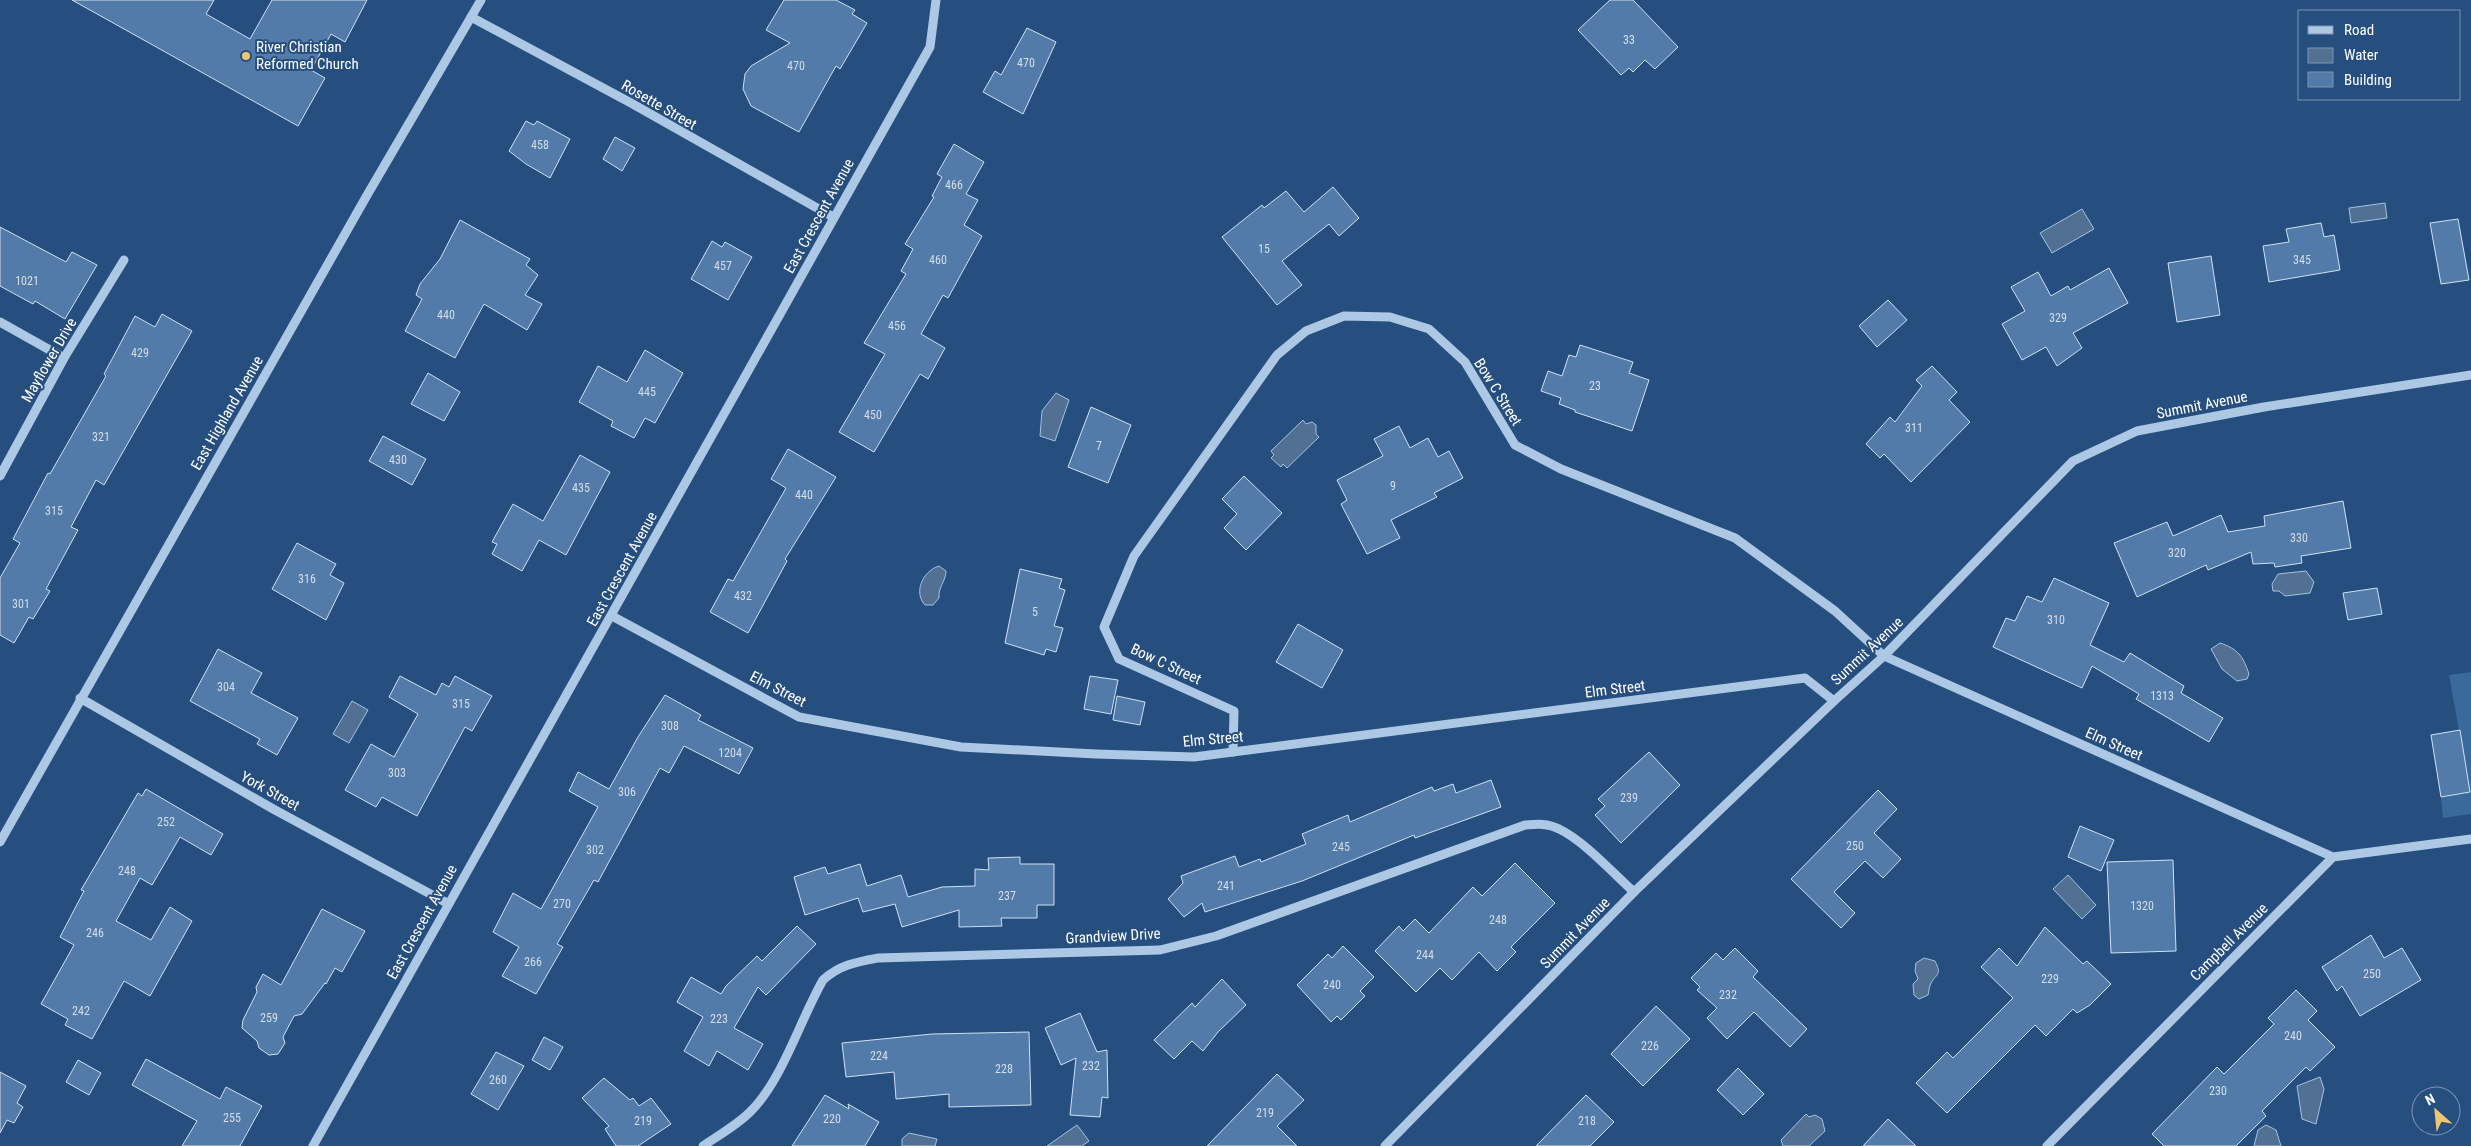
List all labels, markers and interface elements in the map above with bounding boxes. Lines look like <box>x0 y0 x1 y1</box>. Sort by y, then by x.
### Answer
legend <box>2298 10 2461 100</box>
text: Road <box>2344 21 2374 39</box>
house number: 33 <box>1623 33 1635 47</box>
place label: River Christian Reformed Church <box>256 38 359 73</box>
text: Water <box>2344 46 2379 64</box>
marker: River Christian Reformed Church <box>240 50 252 62</box>
house number: 470 <box>1017 56 1035 70</box>
house number: 470 <box>787 59 805 73</box>
text: Building <box>2344 71 2392 89</box>
street label: Rosette Street <box>618 76 700 134</box>
house number: 458 <box>531 138 549 152</box>
street label: East Crescent Avenue <box>780 155 858 277</box>
house number: 466 <box>945 178 963 192</box>
house number: 15 <box>1258 242 1270 256</box>
house number: 460 <box>929 253 947 267</box>
house number: 345 <box>2293 253 2311 267</box>
house number: 457 <box>714 259 732 273</box>
house number: 1021 <box>15 274 39 288</box>
house number: 440 <box>437 308 455 322</box>
house number: 329 <box>2049 311 2067 325</box>
street label: Mayflower Drive <box>18 315 80 405</box>
house number: 456 <box>888 319 906 333</box>
house number: 429 <box>131 346 149 360</box>
street label: East Highland Avenue <box>187 353 267 473</box>
street label: Bow C Street <box>1470 355 1526 429</box>
house number: 23 <box>1589 379 1601 393</box>
house number: 445 <box>638 385 656 399</box>
street label: Summit Avenue <box>2155 387 2249 423</box>
house number: 450 <box>864 408 882 422</box>
house number: 311 <box>1905 421 1923 435</box>
house number: 321 <box>92 430 110 444</box>
house number: 7 <box>1096 439 1102 453</box>
house number: 430 <box>389 453 407 467</box>
house number: 9 <box>1390 479 1396 493</box>
house number: 435 <box>572 481 590 495</box>
house number: 440 <box>795 488 813 502</box>
house number: 315 <box>45 504 63 518</box>
street label: East Crescent Avenue <box>583 508 661 630</box>
house number: 330 <box>2290 531 2308 545</box>
house number: 320 <box>2168 546 2186 560</box>
house number: 316 <box>298 572 316 586</box>
house number: 432 <box>734 589 752 603</box>
house number: 301 <box>12 597 30 611</box>
house number: 5 <box>1032 605 1038 619</box>
street label: Summit Avenue <box>1827 613 1907 689</box>
house number: 310 <box>2047 613 2065 627</box>
street label: Bow C Street <box>1128 640 1204 688</box>
street label: Elm Street <box>747 667 809 711</box>
street label: Elm Street <box>1584 676 1646 702</box>
house number: 304 <box>217 680 235 694</box>
house number: 1313 <box>2150 689 2174 703</box>
house number: 315 <box>452 697 470 711</box>
house number: 308 <box>661 719 679 733</box>
street label: Elm Street <box>2083 723 2145 765</box>
street label: Elm Street <box>1182 727 1244 751</box>
house number: 1204 <box>718 746 742 760</box>
house number: 303 <box>388 766 406 780</box>
street label: York Street <box>237 767 303 815</box>
house number: 306 <box>618 785 636 799</box>
house number: 239 <box>1620 791 1638 805</box>
house number: 252 <box>157 815 175 829</box>
house number: 250 <box>1846 839 1864 853</box>
house number: 245 <box>1332 840 1350 854</box>
house number: 302 <box>586 843 604 857</box>
street label: East Crescent Avenue <box>383 861 461 983</box>
house number: 248 <box>118 864 136 878</box>
house number: 241 <box>1217 879 1235 893</box>
house number: 237 <box>998 889 1016 903</box>
street label: Summit Avenue <box>1537 894 1613 972</box>
house number: 270 <box>553 897 571 911</box>
house number: 1320 <box>2130 899 2154 913</box>
street label: Campbell Avenue <box>2186 899 2272 985</box>
house number: 248 <box>1489 913 1507 927</box>
street label: Grandview Drive <box>1065 925 1161 947</box>
house number: 246 <box>86 926 104 940</box>
house number: 244 <box>1416 948 1434 962</box>
house number: 266 <box>524 955 542 969</box>
house number: 250 <box>2363 967 2381 981</box>
house number: 229 <box>2041 972 2059 986</box>
house number: 240 <box>1323 978 1341 992</box>
house number: 232 <box>1719 988 1737 1002</box>
house number: 242 <box>72 1004 90 1018</box>
house number: 259 <box>260 1011 278 1025</box>
house number: 223 <box>710 1012 728 1026</box>
house number: 240 <box>2284 1029 2302 1043</box>
house number: 226 <box>1641 1039 1659 1053</box>
house number: 224 <box>870 1049 888 1063</box>
house number: 232 <box>1082 1059 1100 1073</box>
house number: 228 <box>995 1062 1013 1076</box>
house number: 260 <box>489 1073 507 1087</box>
house number: 230 <box>2209 1084 2227 1098</box>
north arrow <box>2411 1086 2461 1136</box>
text: N <box>2423 1090 2438 1108</box>
house number: 219 <box>1256 1106 1274 1120</box>
house number: 255 <box>223 1111 241 1125</box>
house number: 220 <box>823 1112 841 1126</box>
house number: 219 <box>634 1114 652 1128</box>
house number: 218 <box>1578 1114 1596 1128</box>

